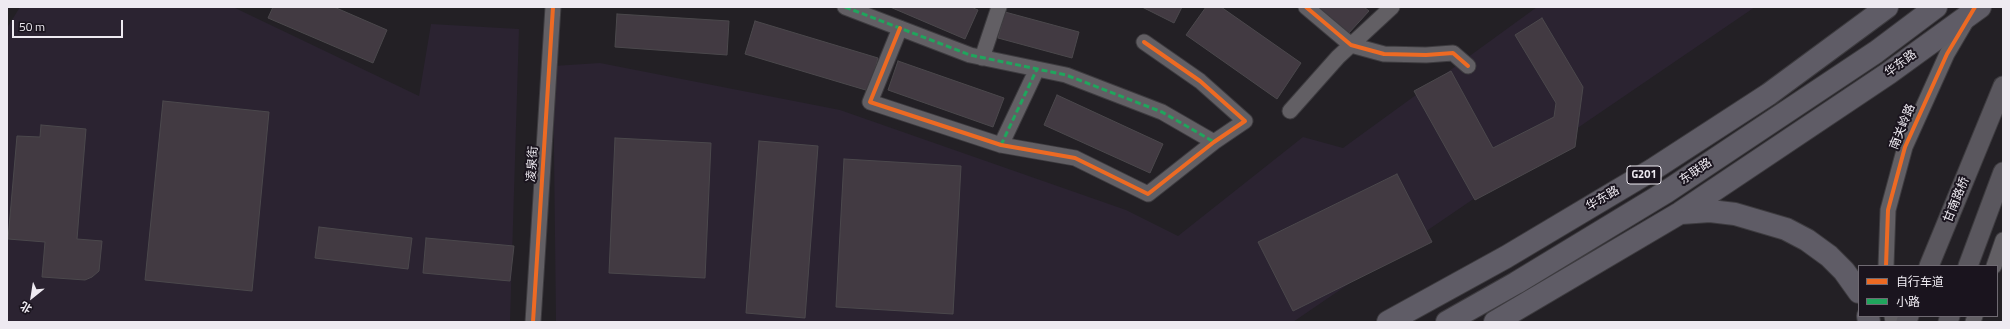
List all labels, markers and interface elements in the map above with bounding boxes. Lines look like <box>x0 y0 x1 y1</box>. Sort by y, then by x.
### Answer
scale bar <box>14 12 125 38</box>
text: 50 m <box>19 17 45 36</box>
street label: 华东路 <box>1882 48 1920 80</box>
street label: 南关岭路 <box>1887 102 1919 152</box>
street label: 凌泉街 <box>525 146 541 182</box>
street label: 东联路 <box>1677 156 1715 188</box>
road number: G201 <box>1627 166 1661 184</box>
street label: 甘南路桥 <box>1941 175 1973 225</box>
street label: 华东路 <box>1584 184 1622 214</box>
legend <box>1858 265 1998 317</box>
text: 自行车道 <box>1896 272 1944 291</box>
north arrow <box>12 277 52 317</box>
text: 小路 <box>1896 292 1920 311</box>
text: 北 <box>17 298 35 317</box>

